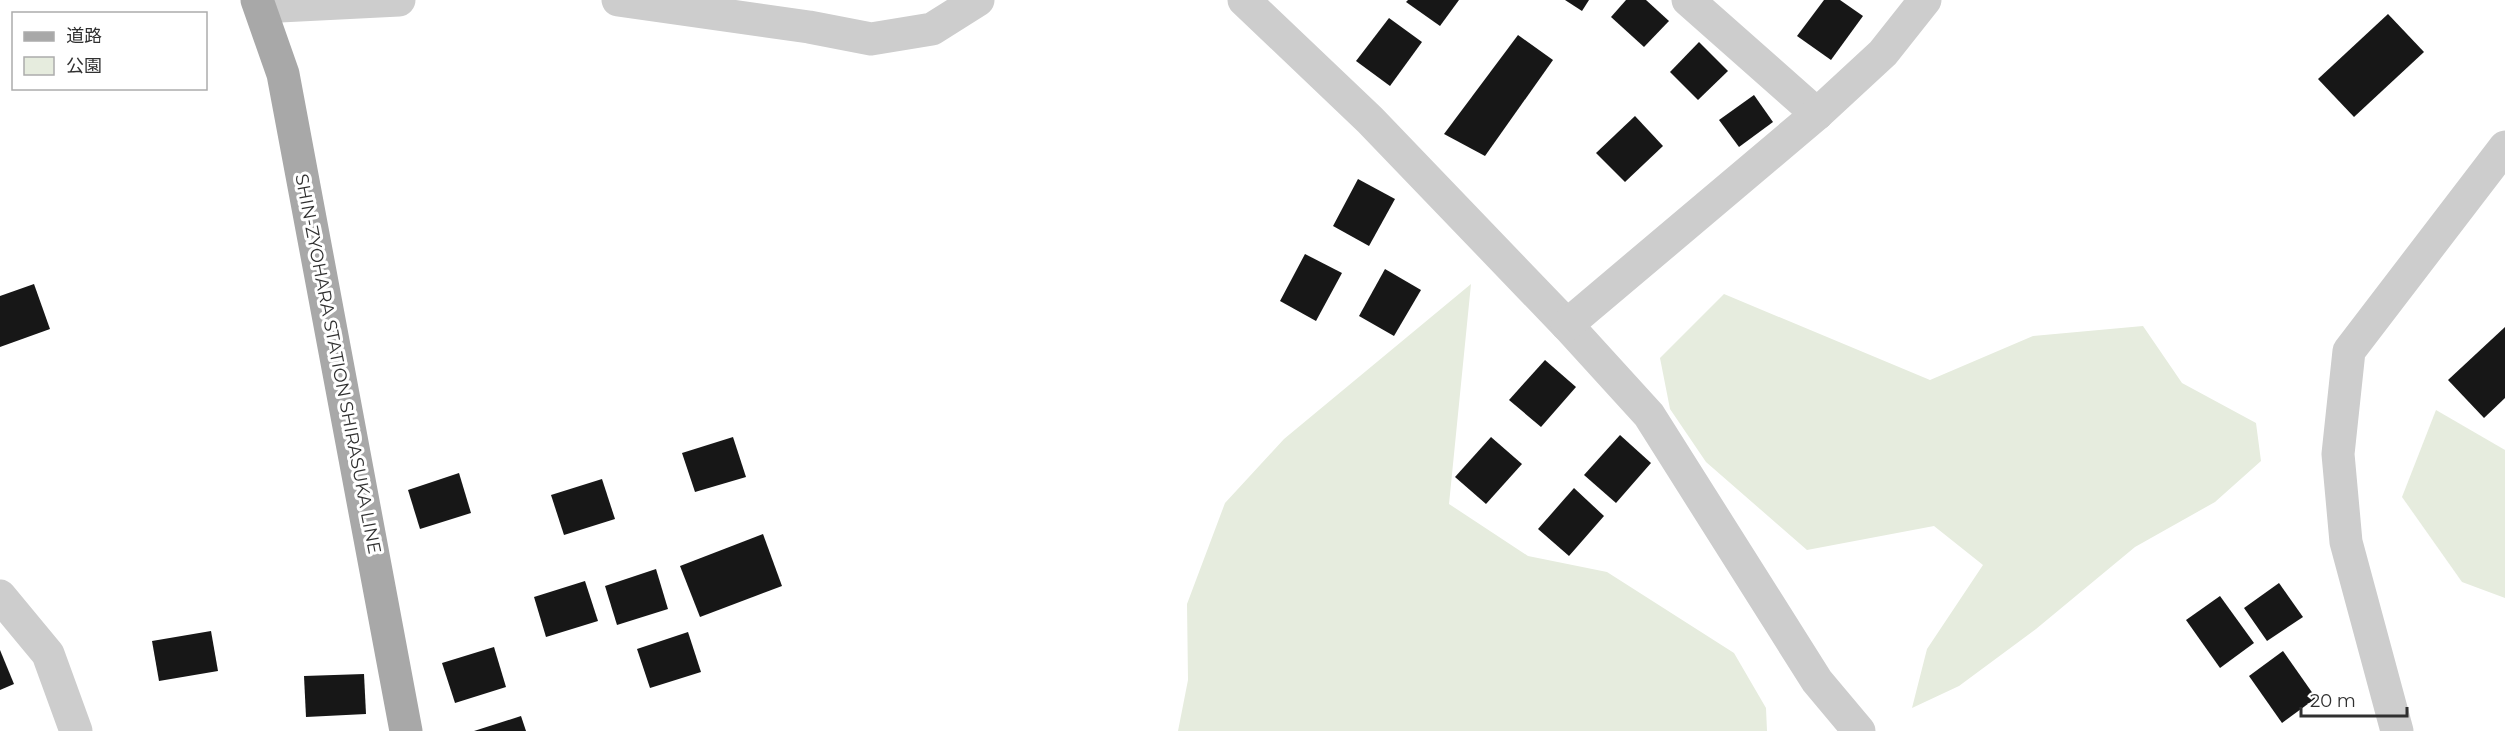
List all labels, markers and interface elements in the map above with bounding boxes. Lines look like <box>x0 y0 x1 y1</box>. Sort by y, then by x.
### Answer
legend <box>12 12 207 90</box>
text: 道路 <box>66 25 102 47</box>
text: 公園 <box>66 55 102 77</box>
street label: SHIN-ZYOHARA STATION SHIRASUKA LINE <box>290 172 386 556</box>
scale bar <box>2301 680 2408 718</box>
text: 20 m <box>2310 690 2356 712</box>

